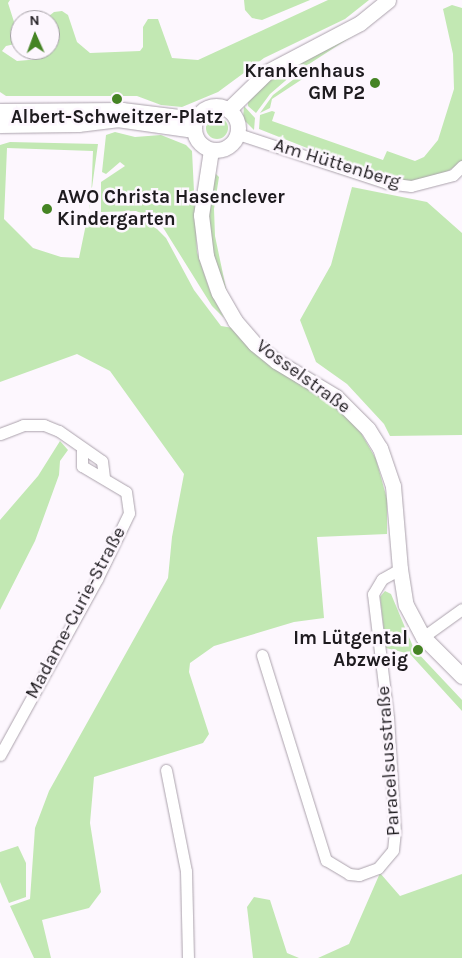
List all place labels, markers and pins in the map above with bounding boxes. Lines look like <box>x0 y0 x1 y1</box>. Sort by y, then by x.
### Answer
place label: Krankenhaus GM P2 <box>244 61 365 105</box>
marker: Krankenhaus GM P2 <box>369 77 381 89</box>
marker: Albert-Schweitzer-Platz <box>111 93 123 105</box>
place label: Albert-Schweitzer-Platz <box>11 107 223 129</box>
place label: AWO Christa Hasenclever Kindergarten <box>57 187 285 231</box>
marker: AWO Christa Hasenclever Kindergarten <box>41 203 53 215</box>
place label: Im Lütgental Abzweig <box>293 628 408 672</box>
marker: Im Lütgental Abzweig <box>412 644 424 656</box>

